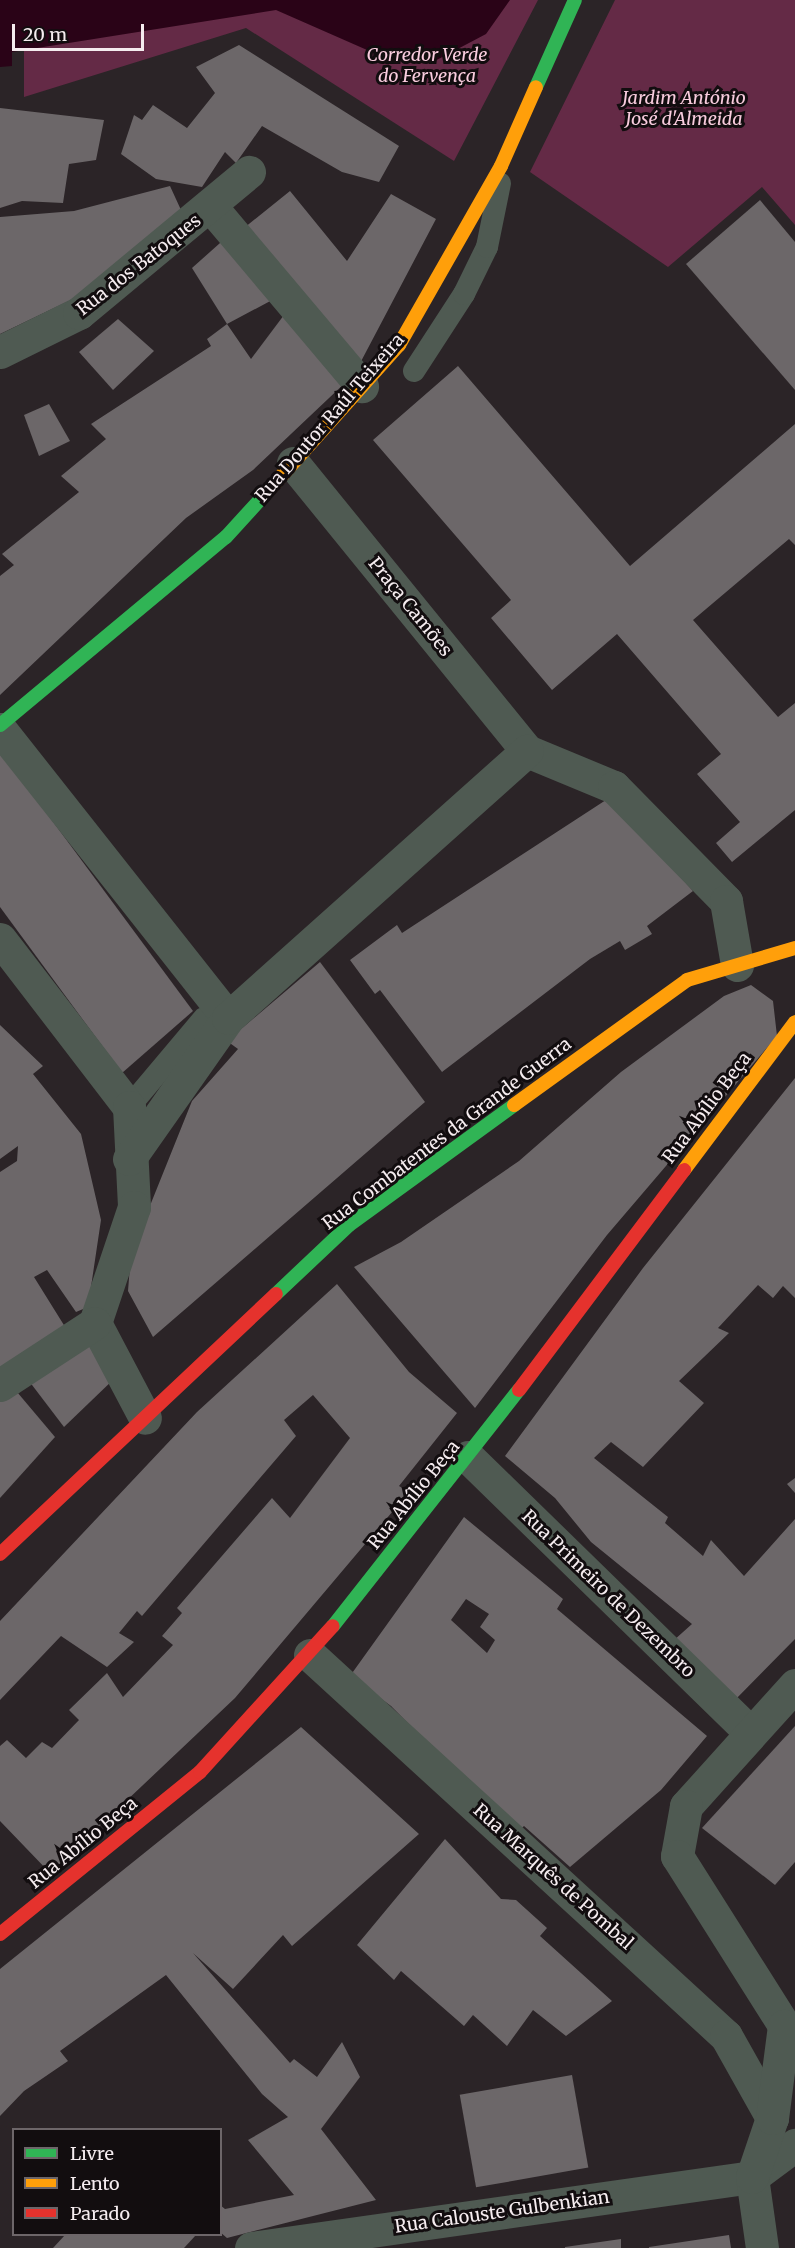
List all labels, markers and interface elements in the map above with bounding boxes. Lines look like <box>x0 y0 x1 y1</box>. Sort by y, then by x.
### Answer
scale bar <box>15 12 147 50</box>
text: 20 m <box>23 23 67 46</box>
park label: Corredor Verde do Fervença <box>367 45 487 88</box>
park label: Jardim António José d'Almeida <box>622 88 746 130</box>
street label: Rua dos Batoques <box>73 210 205 320</box>
street label: Rua Doutor Raúl Teixeira <box>251 329 409 507</box>
street label: Praça Camões <box>364 553 456 661</box>
street label: Rua Combatentes da Grande Guerra <box>318 1033 576 1235</box>
street label: Rua Abílio Beça <box>658 1048 756 1168</box>
street label: Rua Abílio Beça <box>364 1436 464 1554</box>
street label: Rua Primeiro de Dezembro <box>517 1506 699 1682</box>
street label: Rua Abílio Beça <box>24 1793 142 1893</box>
street label: Rua Marquês de Pombal <box>469 1800 637 1954</box>
legend <box>12 2128 222 2236</box>
text: Livre <box>70 2142 114 2165</box>
text: Lento <box>70 2172 120 2195</box>
street label: Rua Calouste Gulbenkian <box>393 2186 611 2238</box>
text: Parado <box>70 2202 130 2225</box>

